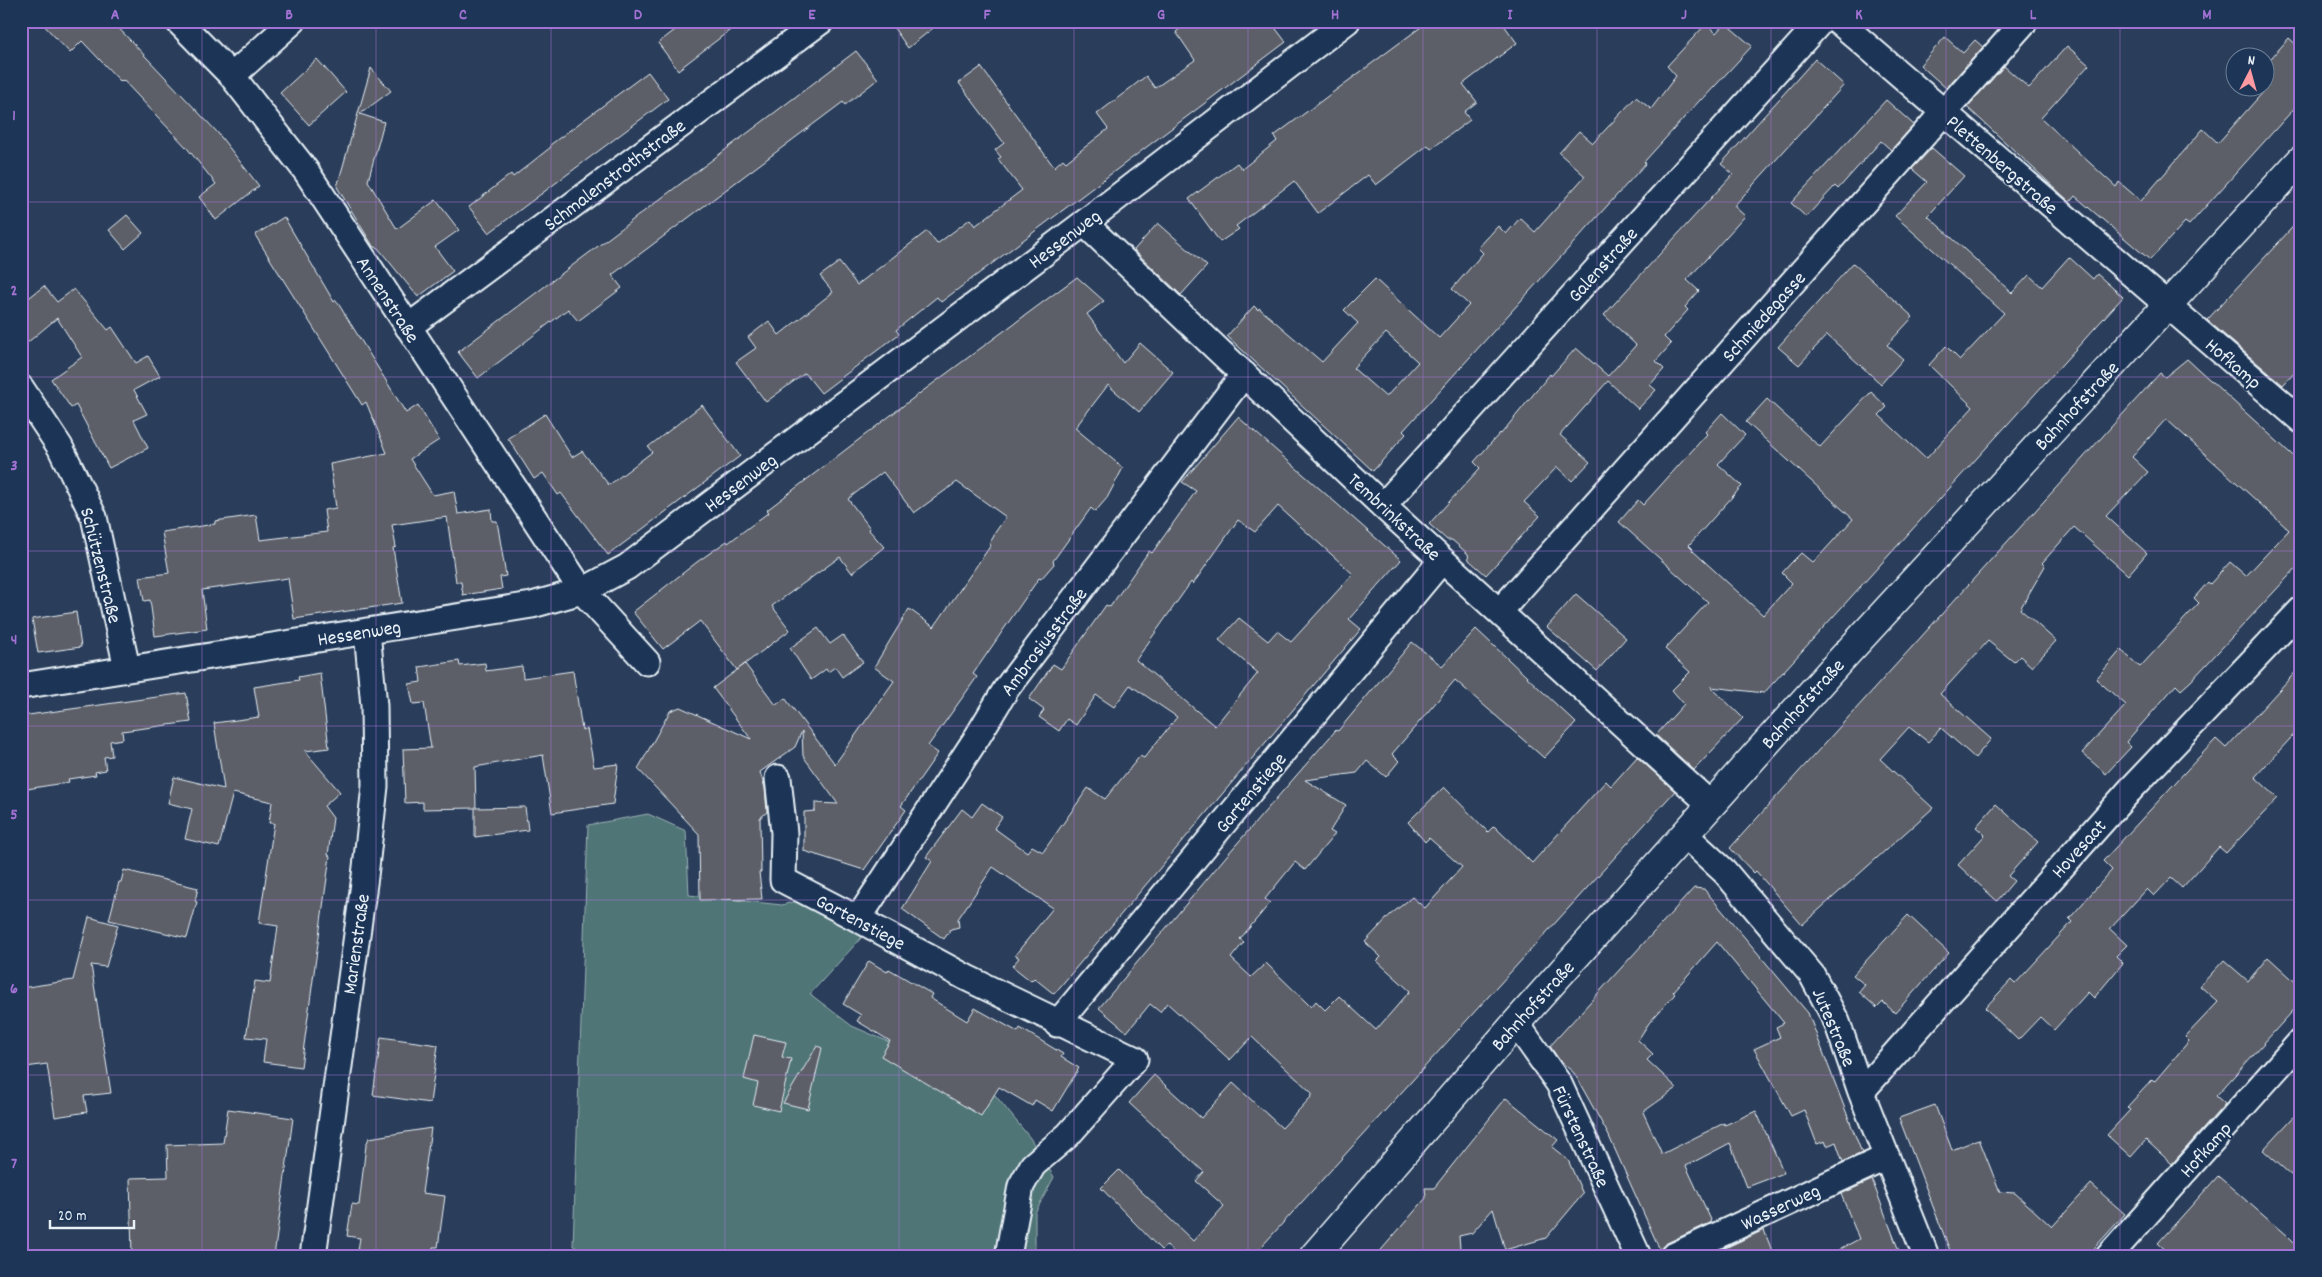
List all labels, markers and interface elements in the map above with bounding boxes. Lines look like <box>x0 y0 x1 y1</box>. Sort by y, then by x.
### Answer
text: A <box>111 4 120 27</box>
text: B <box>285 4 293 27</box>
text: C <box>459 4 467 27</box>
text: D <box>634 4 643 27</box>
text: E <box>808 4 816 27</box>
text: F <box>983 4 991 27</box>
text: G <box>1157 4 1165 27</box>
text: H <box>1331 4 1339 27</box>
text: I <box>1508 4 1514 27</box>
text: J <box>1681 4 1687 27</box>
text: K <box>1855 4 1863 27</box>
text: L <box>2030 4 2037 27</box>
text: M <box>2202 4 2212 27</box>
north arrow <box>2224 48 2274 98</box>
text: N <box>2247 51 2256 71</box>
text: 1 <box>12 105 16 128</box>
street label: Plettenbergstraße <box>1939 110 2063 223</box>
street label: Schmalenstrothstraße <box>539 113 693 239</box>
street label: Hessenweg <box>1024 204 1108 277</box>
street label: Galenstraße <box>1563 222 1646 310</box>
street label: Annenstraße <box>348 252 425 350</box>
street label: Schmiedegasse <box>1717 266 1814 370</box>
text: 2 <box>11 280 18 303</box>
street label: Hofkamp <box>2198 333 2266 398</box>
street label: Bahnhofstraße <box>2029 356 2127 458</box>
street label: Hessenweg <box>700 448 784 521</box>
text: 3 <box>10 455 18 478</box>
street label: Tembrinkstraße <box>1340 468 1446 569</box>
street label: Schützenstraße <box>71 505 127 627</box>
street label: Ambrosiusstraße <box>995 582 1096 703</box>
street label: Hessenweg <box>316 615 403 655</box>
text: 4 <box>11 629 17 652</box>
street label: Bahnhofstraße <box>1756 653 1853 756</box>
street label: Gartenstiege <box>1210 747 1295 841</box>
text: 5 <box>10 804 18 827</box>
street label: Hovesaat <box>2046 814 2114 886</box>
street label: Gartenstiege <box>810 888 910 959</box>
street label: Marienstraße <box>337 892 379 996</box>
street label: Bahnhofstraße <box>1486 955 1583 1058</box>
text: 6 <box>10 978 18 1001</box>
street label: Jutestraße <box>1803 985 1861 1072</box>
street label: Fürstenstraße <box>1543 1082 1615 1193</box>
street label: Hofkamp <box>2174 1117 2240 1185</box>
text: 7 <box>11 1153 17 1176</box>
street label: Wasserweg <box>1737 1178 1825 1239</box>
scale bar <box>50 1197 134 1229</box>
text: 20 m <box>58 1206 86 1228</box>

